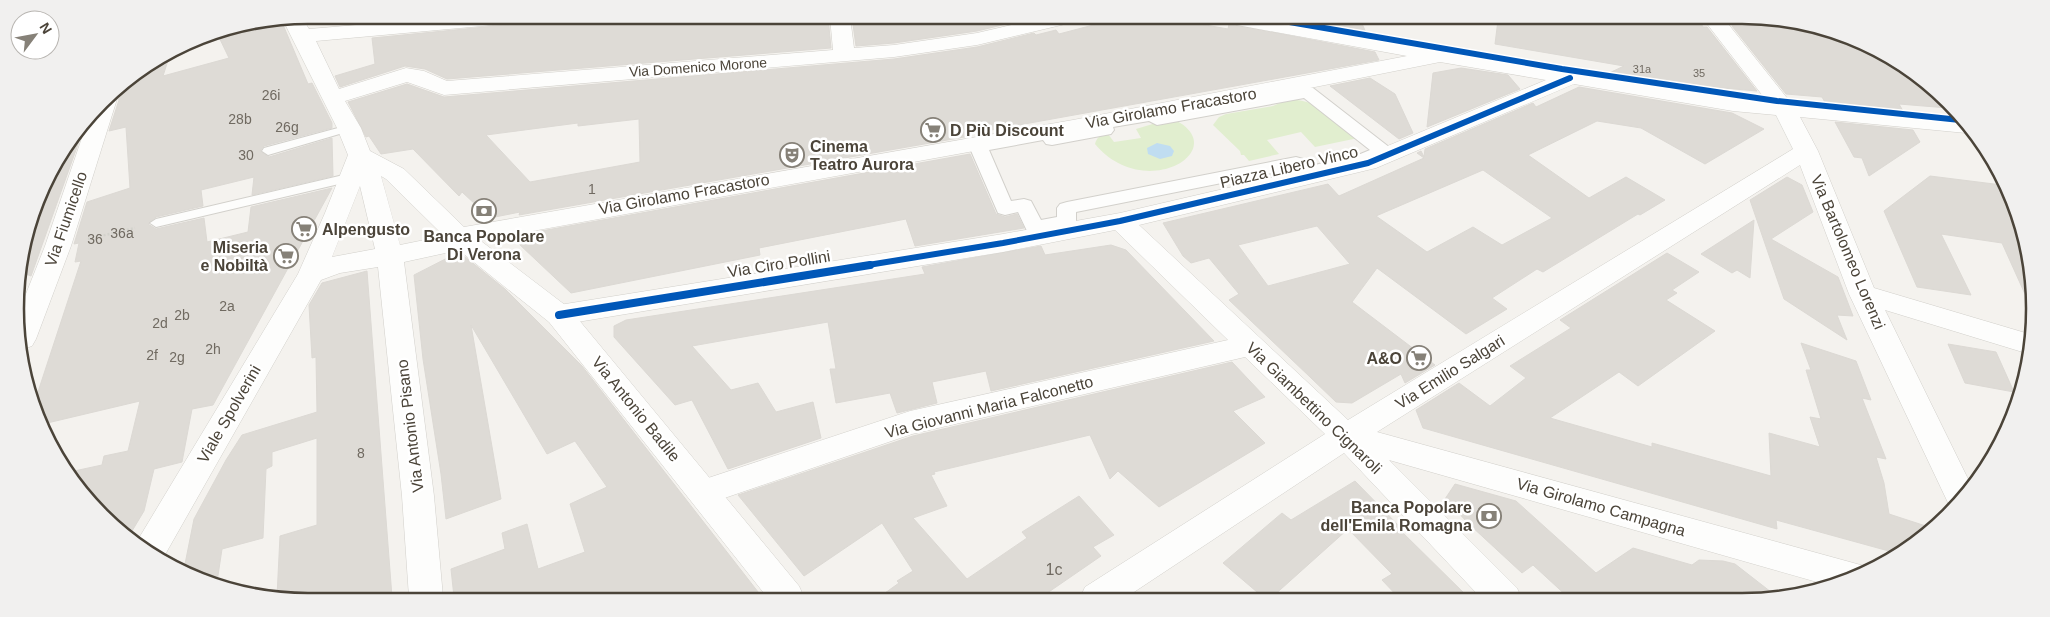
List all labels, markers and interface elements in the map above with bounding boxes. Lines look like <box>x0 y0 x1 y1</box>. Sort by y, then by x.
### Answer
north arrow <box>10 10 60 60</box>
text: N <box>37 20 55 37</box>
street label: Via Domenico Morone <box>628 54 768 80</box>
house number: 31a <box>1633 63 1652 75</box>
house number: 35 <box>1693 67 1705 79</box>
street label: Via Girolamo Fracastoro <box>1084 85 1258 131</box>
house number: 26i <box>262 87 280 103</box>
house number: 28b <box>228 111 252 127</box>
supermarket icon: D Più Discount <box>920 117 946 143</box>
house number: 26g <box>275 119 299 135</box>
place label: D Più Discount <box>950 122 1064 139</box>
place label: Cinema Teatro Aurora <box>810 138 914 173</box>
theatre icon: Cinema Teatro Aurora <box>779 142 805 168</box>
street label: Piazza Libero Vinco <box>1218 143 1360 191</box>
house number: 30 <box>238 147 254 163</box>
street label: Via Fiumicello <box>42 169 90 269</box>
street label: Via Girolamo Fracastoro <box>597 171 771 217</box>
street label: Via Bartolomeo Lorenzi <box>1808 172 1888 332</box>
house number: 1 <box>588 181 596 197</box>
bank icon: Banca Popolare Di Verona <box>471 198 497 224</box>
supermarket icon: Alpengusto <box>291 216 317 242</box>
place label: Alpengusto <box>322 221 410 238</box>
house number: 36a <box>110 225 134 241</box>
place label: Banca Popolare Di Verona <box>424 228 545 263</box>
house number: 36 <box>87 231 103 247</box>
place label: Miseria e Nobiltà <box>200 239 268 274</box>
supermarket icon: Miseria e Nobiltà <box>273 243 299 269</box>
street label: Via Ciro Pollini <box>726 247 832 281</box>
house number: 2a <box>219 298 235 314</box>
house number: 2b <box>174 307 190 323</box>
house number: 2d <box>152 315 168 331</box>
street label: Via Emilio Salgari <box>1392 332 1508 412</box>
street label: Via Giambettino Cignaroli <box>1243 339 1385 477</box>
house number: 2h <box>205 341 221 357</box>
supermarket icon: A&O <box>1406 345 1432 371</box>
house number: 2f <box>146 347 158 363</box>
house number: 2g <box>169 349 185 365</box>
place label: A&O <box>1366 350 1402 367</box>
street label: Via Antonio Badile <box>589 353 683 465</box>
street label: Via Antonio Pisano <box>393 358 427 494</box>
street label: Viale Spolverini <box>194 362 264 466</box>
street label: Via Giovanni Maria Falconetto <box>883 373 1095 441</box>
house number: 8 <box>357 445 365 461</box>
street label: Via Girolamo Campagna <box>1515 475 1688 539</box>
place label: Banca Popolare dell'Emila Romagna <box>1321 499 1472 534</box>
bank icon: Banca Popolare dell'Emila Romagna <box>1476 503 1502 529</box>
house number: 1c <box>1046 561 1062 578</box>

